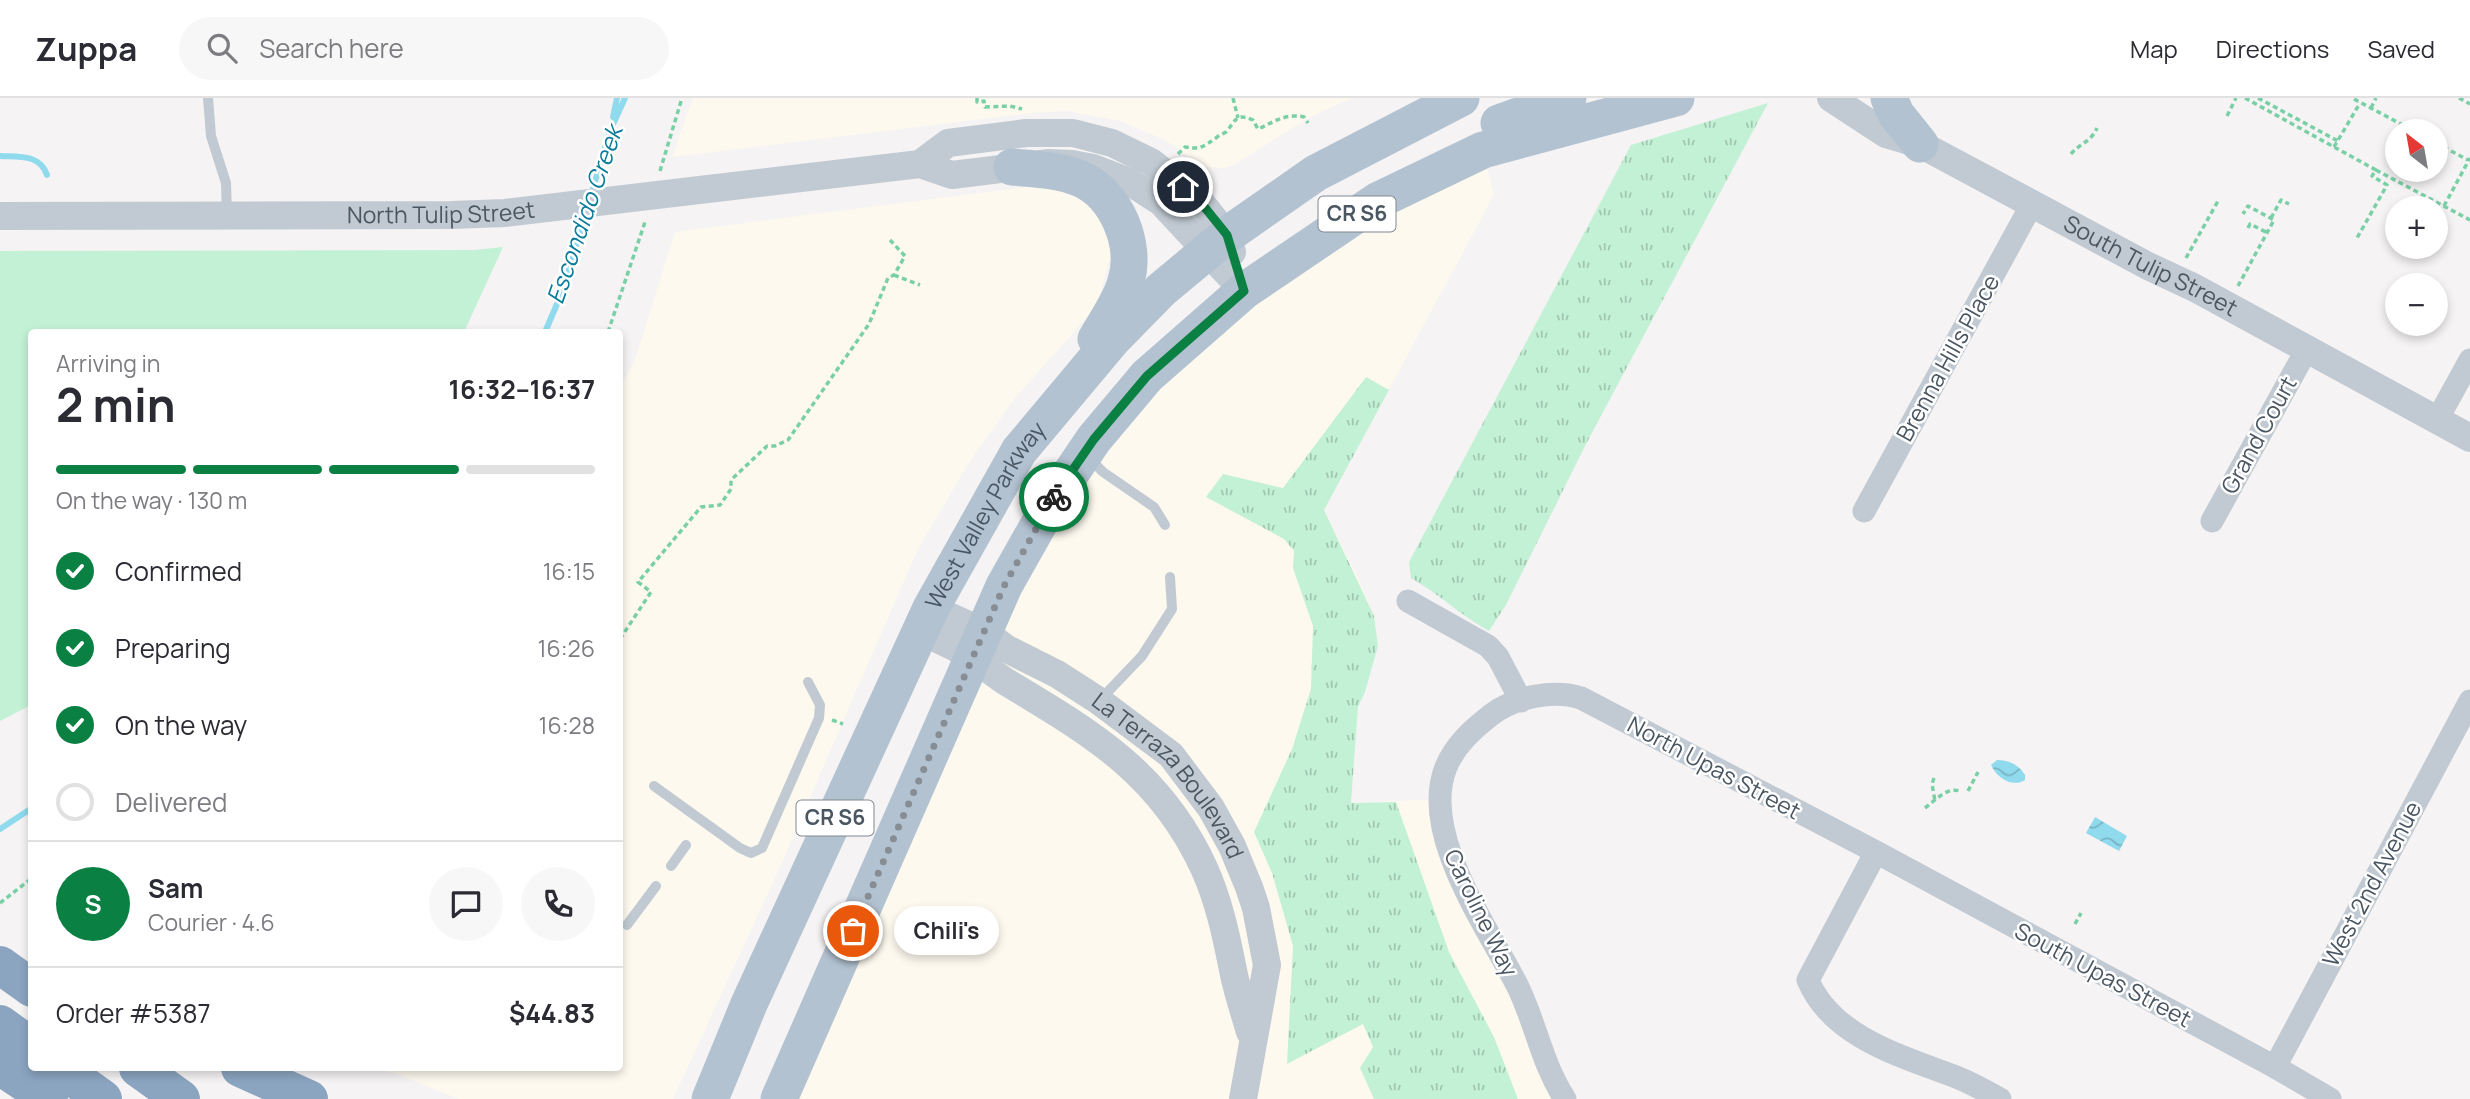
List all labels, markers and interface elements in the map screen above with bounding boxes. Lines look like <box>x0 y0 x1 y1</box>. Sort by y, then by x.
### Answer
search box <box>179 17 669 80</box>
text: Zuppa <box>35 26 137 71</box>
icon: search <box>203 29 241 67</box>
text: Search here <box>259 30 404 66</box>
text: Map <box>2130 32 2178 65</box>
text: Directions <box>2216 32 2329 65</box>
text: Saved <box>2367 32 2435 65</box>
water label: Escondido Creek <box>538 118 630 308</box>
north arrow <box>2385 119 2448 182</box>
map controls <box>2385 119 2448 336</box>
pin <box>1153 157 1213 217</box>
icon: home <box>1164 168 1202 206</box>
street label: North Tulip Street <box>347 193 537 230</box>
button: + <box>2385 196 2448 259</box>
road number: CR S6 <box>1318 197 1396 232</box>
street label: South Tulip Street <box>2058 207 2244 323</box>
street label: Brenna Hills Place <box>1888 268 2006 447</box>
button: − <box>2385 273 2448 336</box>
text: Arriving in <box>56 347 161 379</box>
street label: Grand Court <box>2213 370 2304 499</box>
text: 16:32–16:37 <box>449 371 595 407</box>
text: 2 min <box>56 373 176 436</box>
street label: West Valley Parkway <box>917 414 1052 614</box>
courier <box>1019 462 1089 532</box>
icon: bike <box>1035 478 1073 516</box>
text: On the way · 130 m <box>56 484 247 516</box>
icon: check <box>56 552 94 590</box>
text: Confirmed <box>115 553 242 589</box>
text: 16:15 <box>543 555 595 587</box>
icon: check <box>56 629 94 667</box>
text: Preparing <box>115 630 231 666</box>
text: 16:26 <box>538 632 595 664</box>
street label: La Terraza Boulevard <box>1086 684 1252 863</box>
icon: check <box>56 706 94 744</box>
text: On the way <box>115 707 247 743</box>
street label: North Upas Street <box>1622 708 1807 826</box>
text: 16:28 <box>538 709 595 741</box>
text: Delivered <box>115 784 227 820</box>
street label: West 2nd Avenue <box>2314 795 2428 972</box>
road number: CR S6 <box>796 800 874 836</box>
street label: Caroline Way <box>1437 844 1527 982</box>
button: chat <box>429 867 503 941</box>
button: phone <box>521 867 595 941</box>
text: Sam <box>148 870 203 906</box>
text: S <box>84 886 102 922</box>
pin <box>823 901 883 961</box>
text: Courier · 4.6 <box>148 906 275 938</box>
callout: Chili's <box>895 906 1000 956</box>
icon: bag <box>834 912 872 950</box>
text: Chili's <box>913 914 980 946</box>
street label: South Upas Street <box>2010 914 2197 1034</box>
text: Order #5387 <box>56 995 211 1031</box>
text: $44.83 <box>509 995 595 1031</box>

